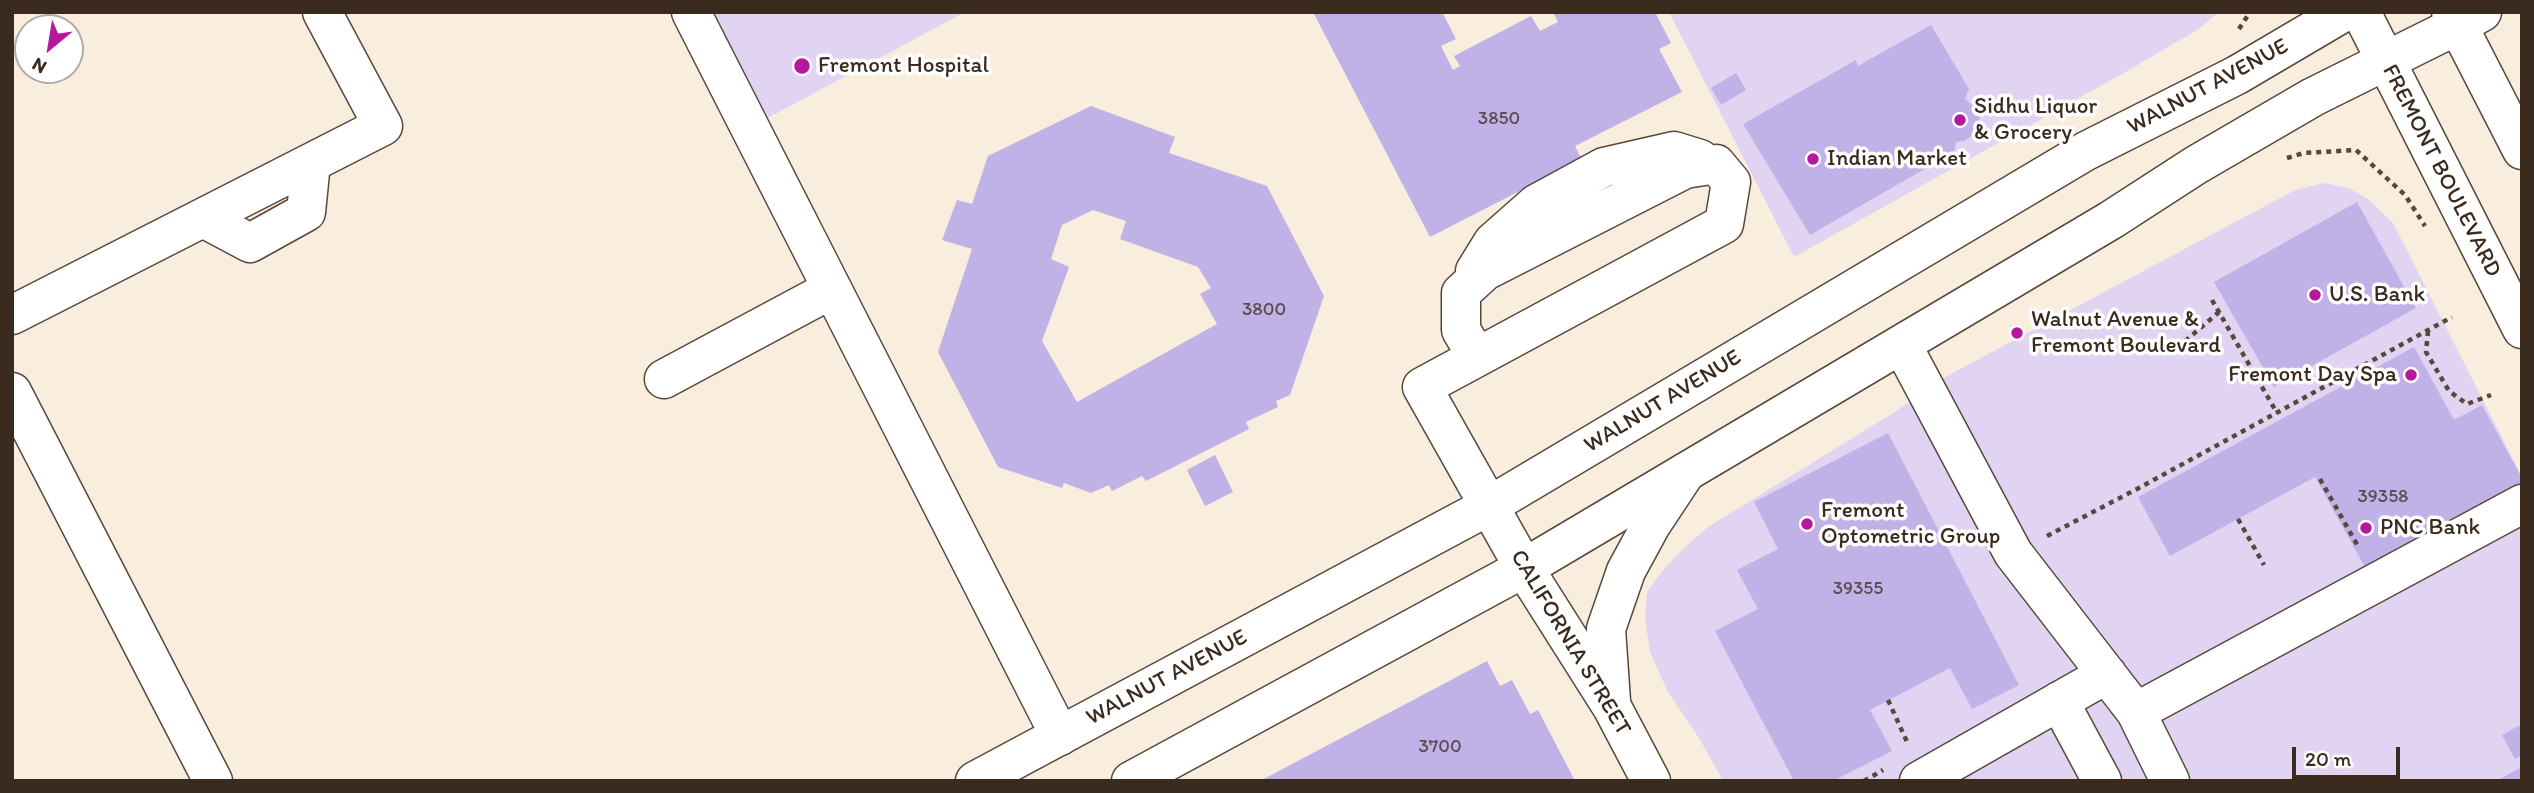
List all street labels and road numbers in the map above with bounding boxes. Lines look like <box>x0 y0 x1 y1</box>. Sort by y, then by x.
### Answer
street label: WALNUT AVENUE <box>2123 33 2293 141</box>
street label: FREMONT BOULEVARD <box>2375 60 2507 282</box>
street label: WALNUT AVENUE <box>1579 344 1747 460</box>
street label: CALIFORNIA STREET <box>1504 545 1636 741</box>
street label: WALNUT AVENUE <box>1082 624 1252 732</box>

